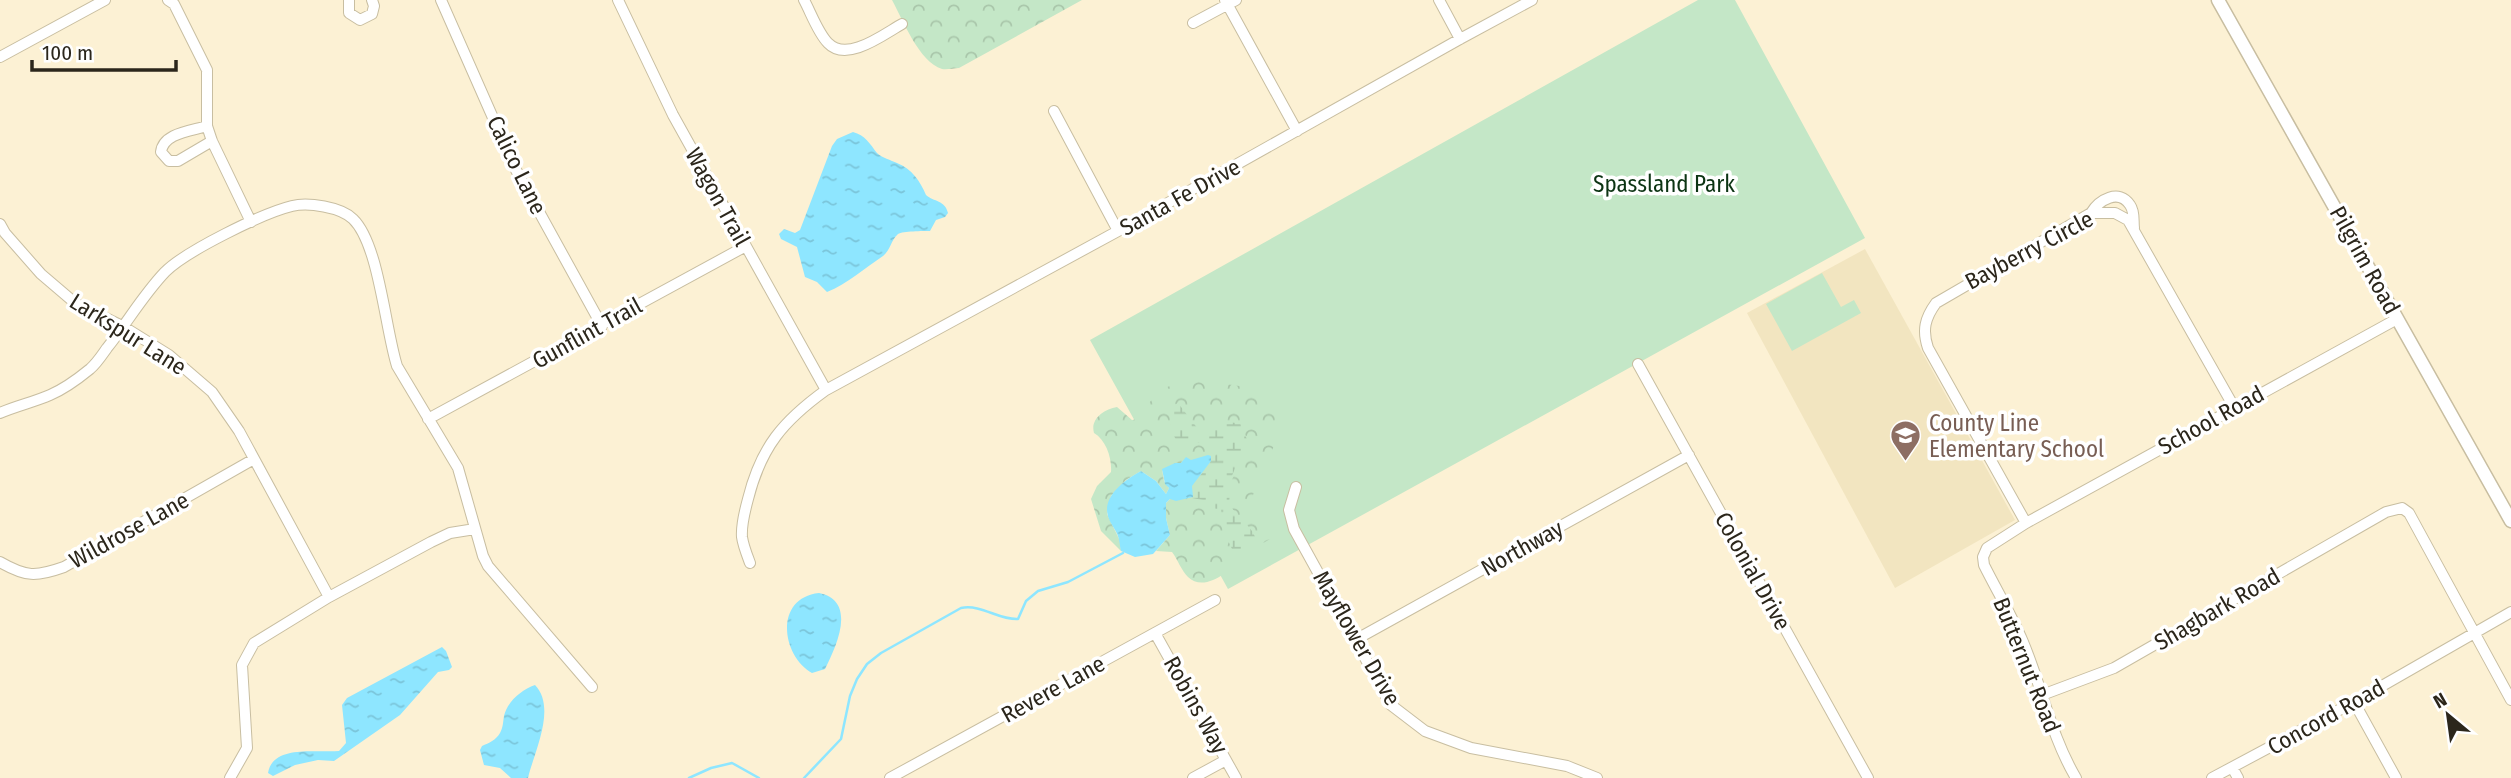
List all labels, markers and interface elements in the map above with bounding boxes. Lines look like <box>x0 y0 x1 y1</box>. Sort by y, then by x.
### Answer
scale bar <box>32 28 175 72</box>
text: 100 m <box>42 40 93 66</box>
street label: Calico Lane <box>481 111 553 219</box>
street label: Wagon Trail <box>680 143 756 251</box>
street label: Santa Fe Drive <box>1115 152 1245 242</box>
park label: Spassland Park <box>1593 170 1735 198</box>
street label: Pilgrim Road <box>2324 201 2406 319</box>
street label: Bayberry Circle <box>1960 205 2098 295</box>
street label: Larkspur Lane <box>65 287 191 381</box>
street label: Gunflint Trail <box>527 291 647 375</box>
street label: School Road <box>2153 379 2269 461</box>
place label: County Line Elementary School <box>1929 409 2104 463</box>
school or university icon: County Line Elementary School <box>1889 419 1923 463</box>
street label: Wildrose Lane <box>64 486 194 574</box>
street label: Colonial Drive <box>1709 507 1797 635</box>
street label: Northway <box>1476 514 1569 582</box>
street label: Shagbark Road <box>2149 562 2285 656</box>
street label: Mayflower Drive <box>1307 566 1407 710</box>
street label: Butternut Road <box>1987 593 2067 737</box>
street label: Revere Lane <box>996 649 1110 729</box>
street label: Robins Way <box>1158 651 1235 759</box>
street label: Concord Road <box>2262 673 2390 761</box>
north arrow <box>2413 680 2483 750</box>
text: N <box>2429 688 2451 713</box>

